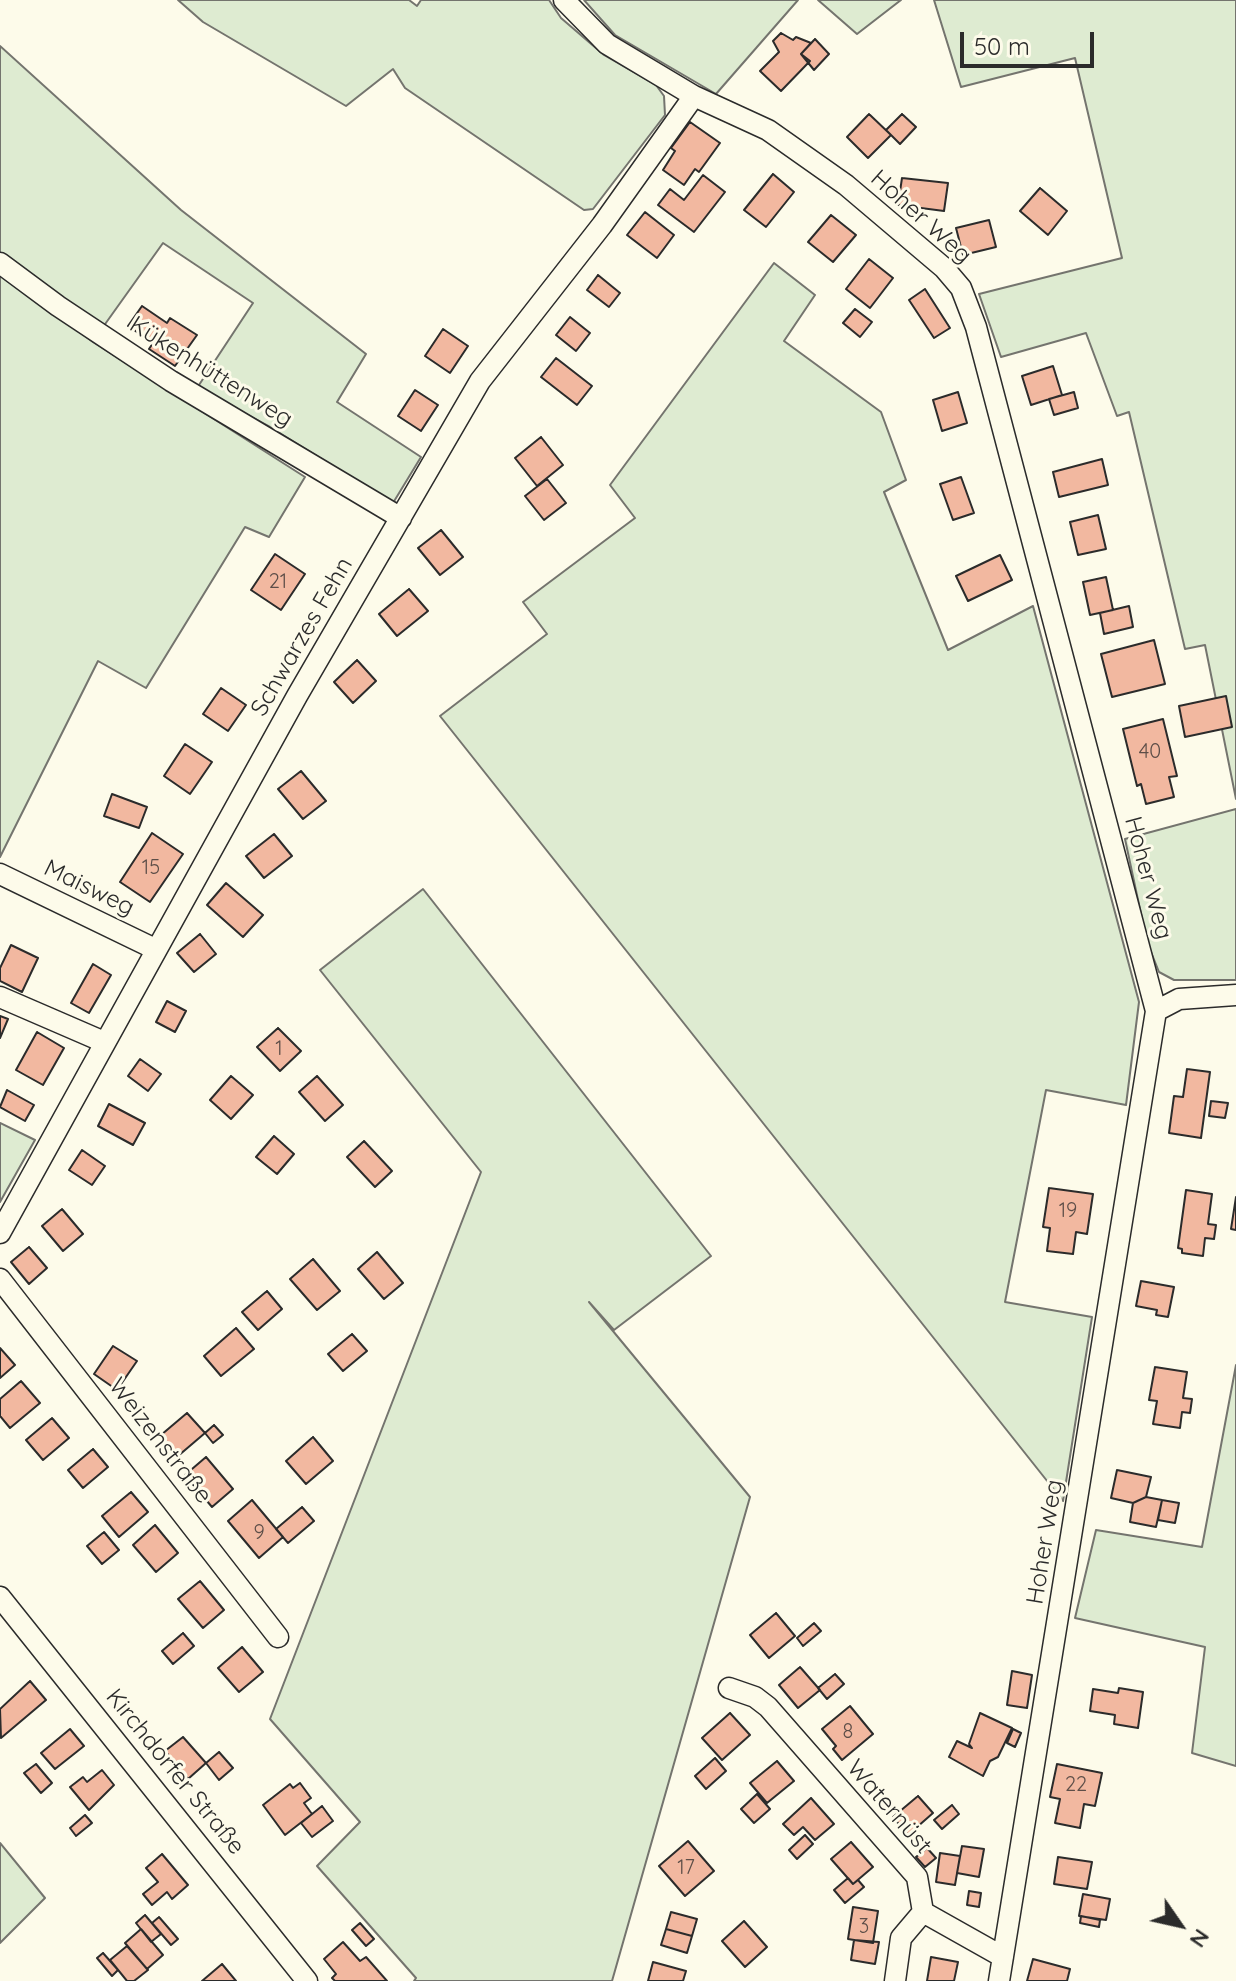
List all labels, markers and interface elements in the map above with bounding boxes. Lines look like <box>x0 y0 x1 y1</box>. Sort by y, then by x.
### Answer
scale bar <box>964 16 1098 66</box>
text: 50 m <box>974 31 1030 61</box>
street label: Hoher Weg <box>865 164 977 270</box>
street label: Kükenhüttenweg <box>124 310 298 434</box>
street label: Schwarzes Fehn <box>245 553 359 721</box>
house number: 21 <box>269 570 287 594</box>
house number: 40 <box>1139 740 1161 764</box>
street label: Hoher Weg <box>1118 813 1178 943</box>
street label: Maisweg <box>39 854 139 922</box>
house number: 15 <box>142 856 160 880</box>
house number: 1 <box>275 1037 283 1061</box>
house number: 19 <box>1059 1199 1077 1223</box>
street label: Weizenstraße <box>102 1373 218 1509</box>
street label: Hoher Weg <box>1021 1478 1069 1606</box>
house number: 9 <box>253 1521 265 1545</box>
street label: Kirchdorfer Straße <box>99 1683 251 1861</box>
house number: 8 <box>843 1720 853 1744</box>
street label: Waternüst <box>840 1754 938 1860</box>
house number: 22 <box>1065 1773 1087 1797</box>
house number: 17 <box>677 1856 695 1880</box>
north arrow <box>1140 1885 1220 1965</box>
house number: 3 <box>859 1915 869 1939</box>
text: N <box>1184 1924 1216 1953</box>

